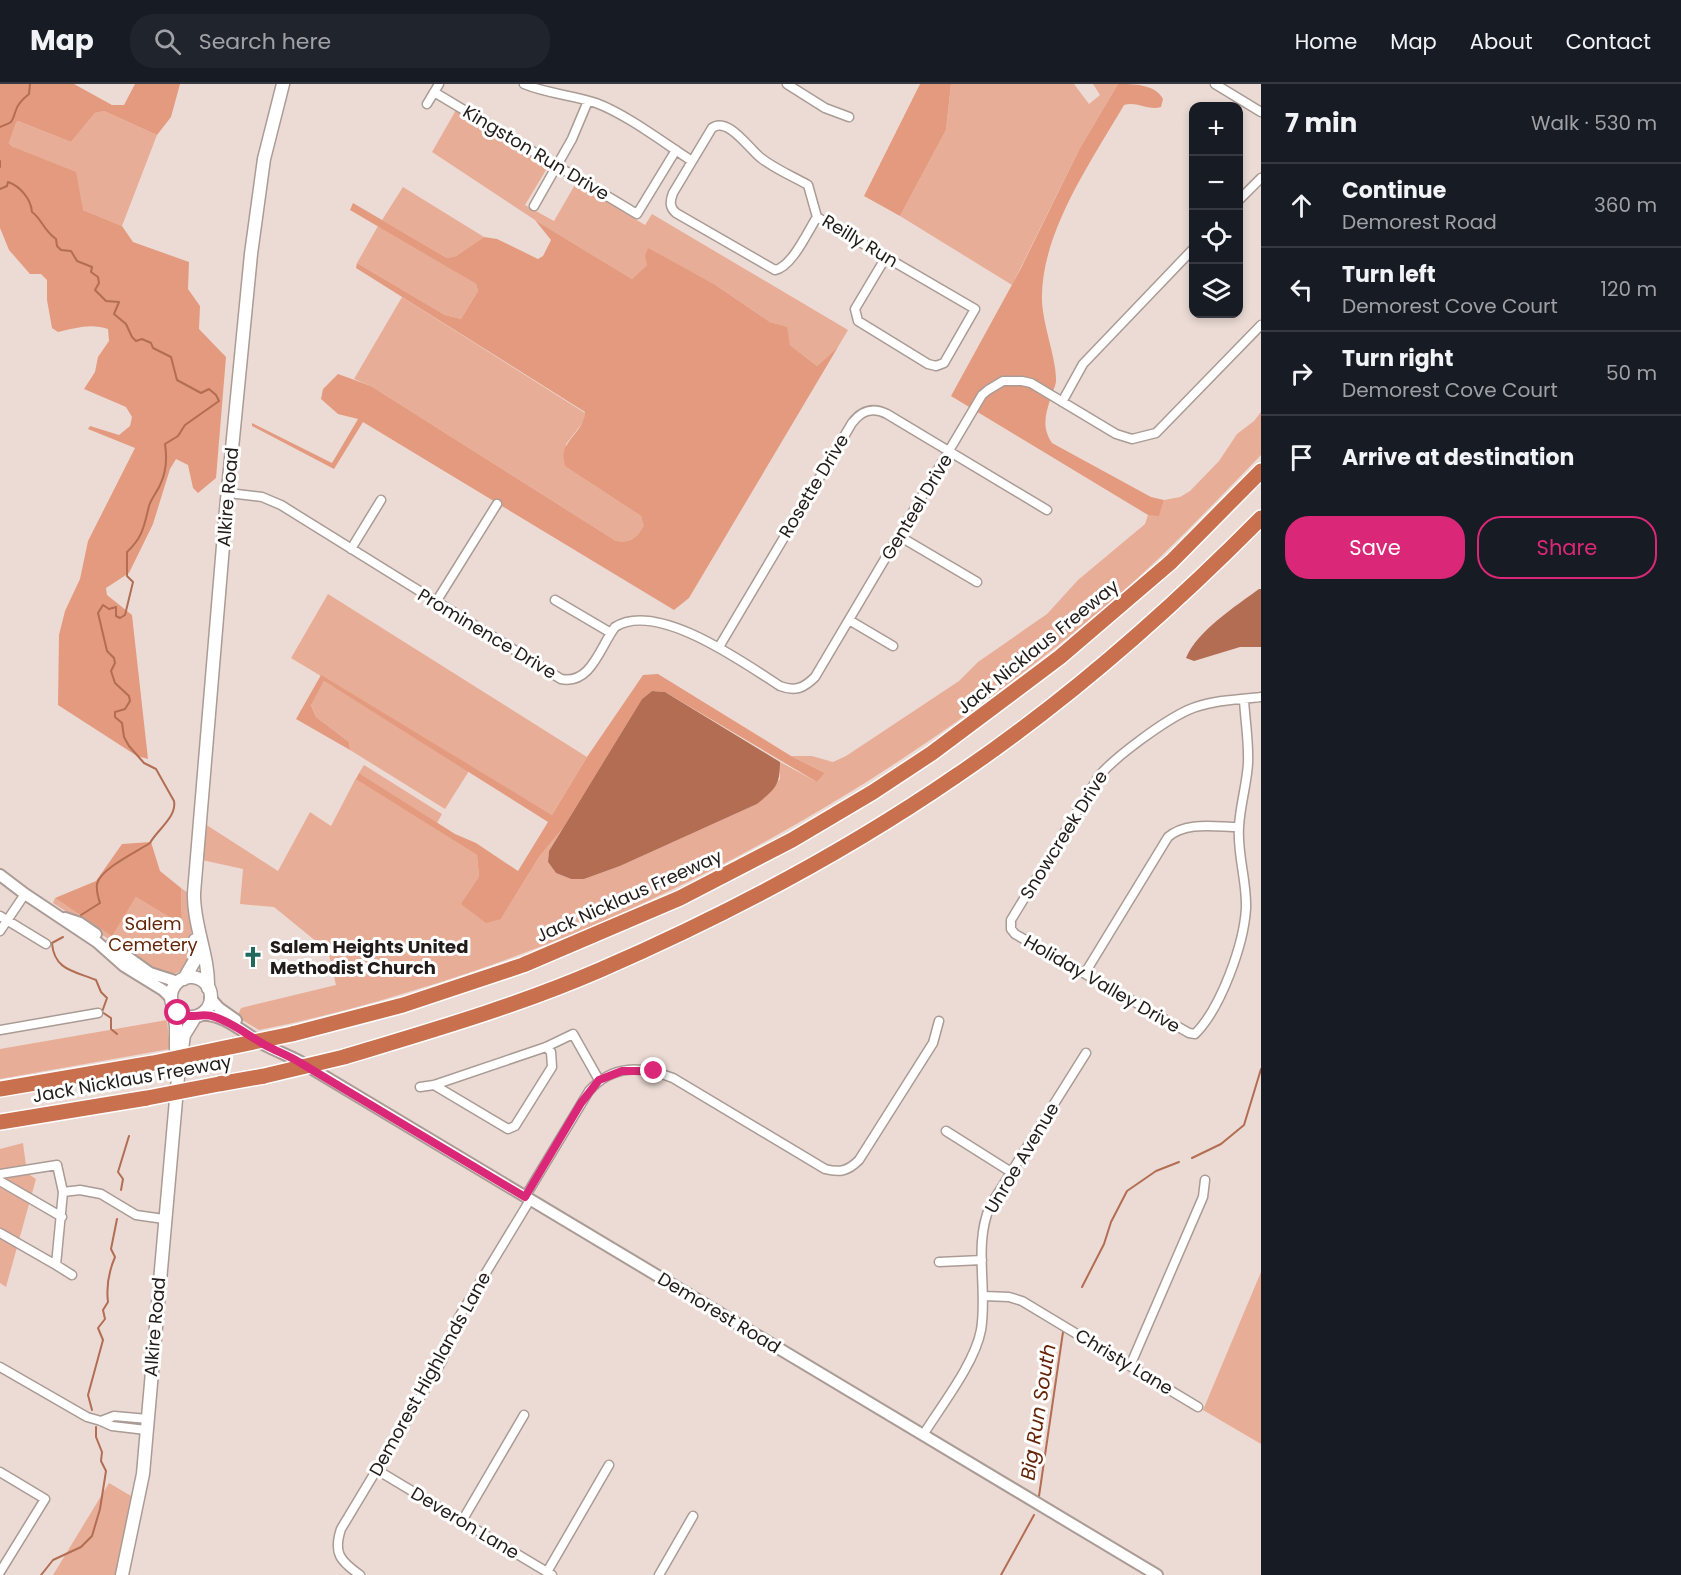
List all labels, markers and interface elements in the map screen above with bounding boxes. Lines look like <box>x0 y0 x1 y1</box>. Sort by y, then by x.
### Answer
search box <box>130 14 550 68</box>
text: Map <box>30 21 94 60</box>
icon: search <box>151 25 184 58</box>
text: Search here <box>199 26 331 57</box>
text: Home <box>1295 27 1357 56</box>
text: Map <box>1390 27 1437 56</box>
text: About <box>1470 27 1533 56</box>
text: Contact <box>1566 27 1651 56</box>
street label: Kingston Run Drive <box>458 99 614 206</box>
map controls <box>1189 102 1243 318</box>
button: + <box>1189 102 1243 156</box>
text: 7 min <box>1285 105 1357 141</box>
text: Walk · 530 m <box>1531 109 1657 137</box>
button: − <box>1189 156 1243 210</box>
text: Continue <box>1342 175 1446 206</box>
icon: ahead <box>1285 189 1318 222</box>
text: 360 m <box>1594 191 1657 219</box>
street label: Reilly Run <box>818 208 903 273</box>
text: Demorest Road <box>1342 208 1497 236</box>
button: locate <box>1189 210 1243 264</box>
text: Turn left <box>1342 259 1436 290</box>
button: layers <box>1189 264 1243 318</box>
icon: left <box>1285 273 1318 306</box>
text: 120 m <box>1601 275 1657 303</box>
text: Demorest Cove Court <box>1342 292 1558 320</box>
text: Turn right <box>1342 343 1453 374</box>
icon: right <box>1285 357 1318 390</box>
text: 50 m <box>1606 359 1657 387</box>
text: Demorest Cove Court <box>1342 376 1558 404</box>
street label: Rosette Drive <box>773 429 854 542</box>
icon: arrive <box>1285 441 1318 474</box>
text: Arrive at destination <box>1342 442 1574 473</box>
street label: Alkire Road <box>211 446 244 548</box>
street label: Genteel Drive <box>875 449 958 565</box>
button: Save <box>1285 516 1465 579</box>
button: Share <box>1477 516 1657 579</box>
street label: Jack Nicklaus Freeway <box>952 573 1124 720</box>
street label: Prominence Drive <box>413 582 561 685</box>
street label: Snowcreek Drive <box>1014 766 1113 904</box>
street label: Jack Nicklaus Freeway <box>532 843 726 948</box>
park label: Salem Cemetery <box>108 911 198 957</box>
street label: Holiday Valley Drive <box>1020 929 1185 1039</box>
place label: Salem Heights United Methodist Church <box>270 934 468 980</box>
church icon: Salem Heights United Methodist Church <box>241 945 265 969</box>
route start <box>164 999 190 1025</box>
street label: Jack Nicklaus Freeway <box>31 1049 233 1108</box>
route end <box>640 1057 666 1083</box>
street label: Unroe Avenue <box>979 1098 1065 1218</box>
street label: Demorest Road <box>653 1266 785 1359</box>
street label: Demorest Highlands Lane <box>363 1267 496 1481</box>
street label: Alkire Road <box>138 1276 171 1378</box>
street label: Christy Lane <box>1071 1323 1178 1401</box>
water label: Big Run South <box>1013 1342 1063 1482</box>
street label: Deveron Lane <box>406 1480 524 1565</box>

